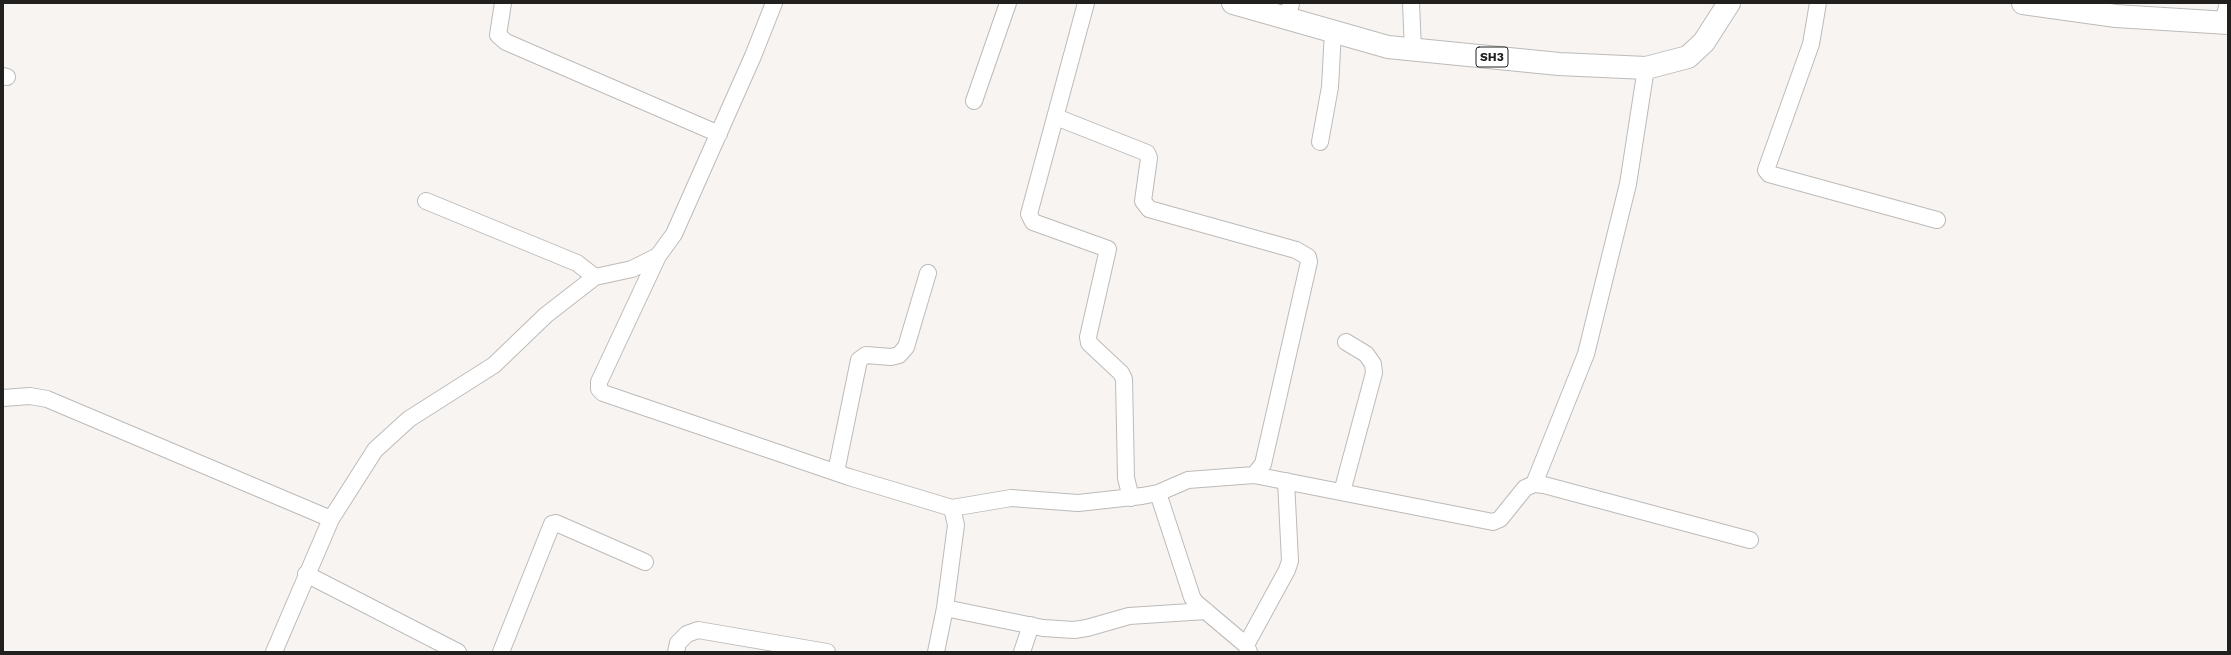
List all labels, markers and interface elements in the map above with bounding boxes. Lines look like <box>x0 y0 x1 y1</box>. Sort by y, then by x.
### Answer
road number: SH3 <box>1476 47 1508 67</box>

